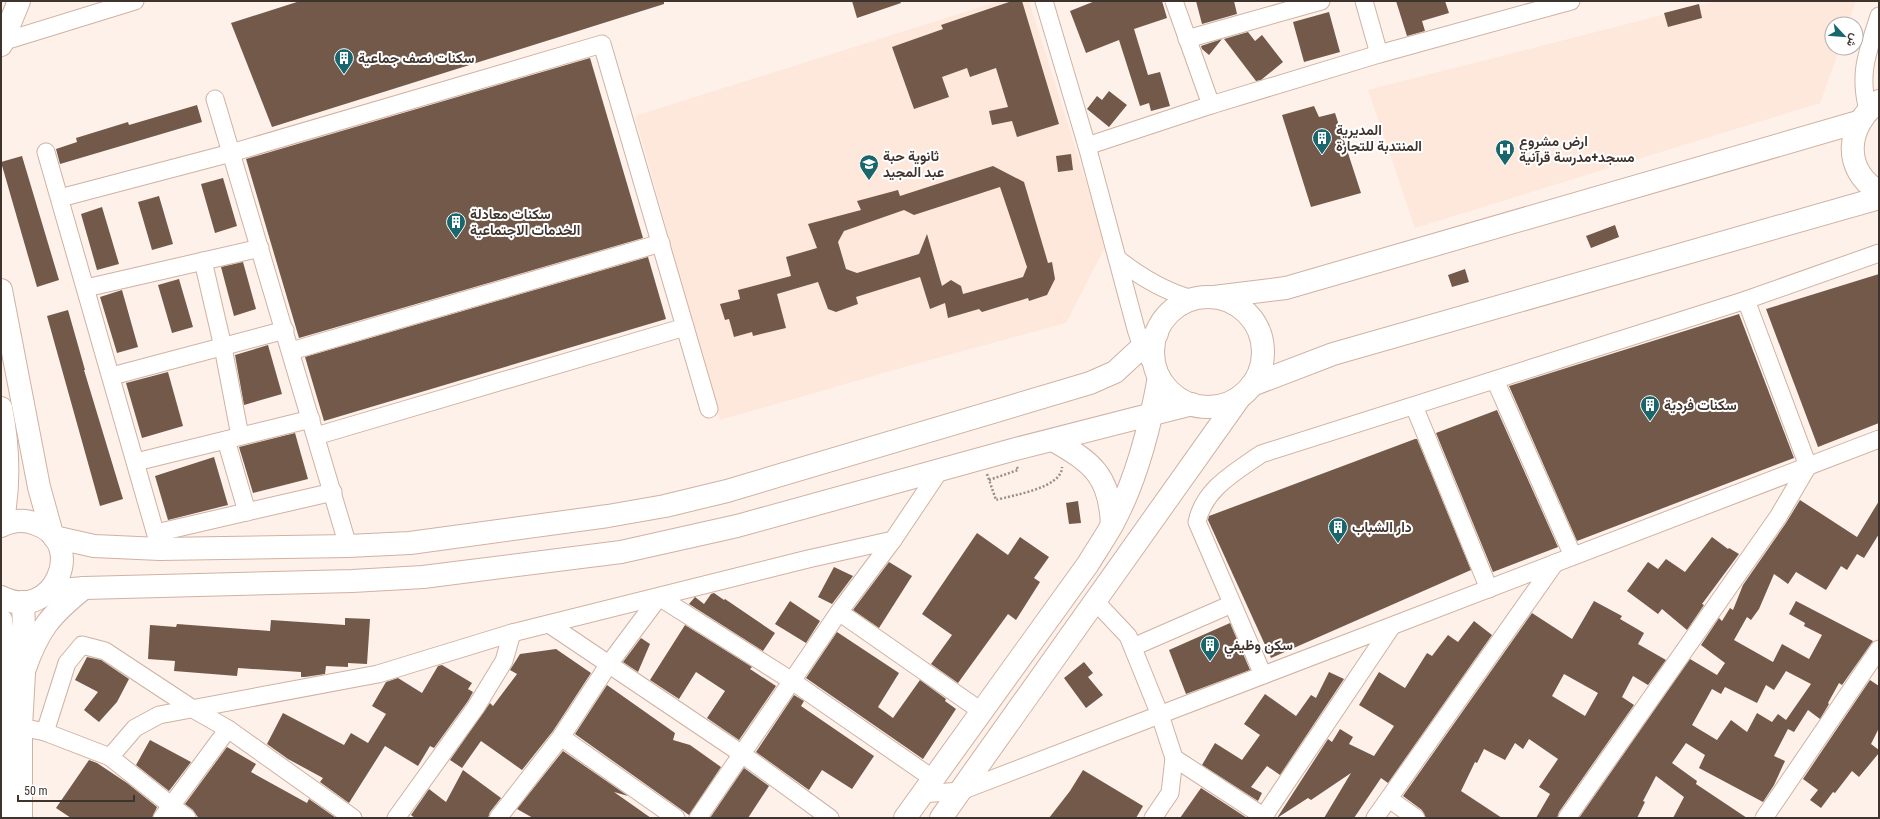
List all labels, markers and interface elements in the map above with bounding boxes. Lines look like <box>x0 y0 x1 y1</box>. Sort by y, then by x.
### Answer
north arrow <box>1824 16 1864 56</box>
text: ش <box>1844 31 1861 49</box>
building icon: سكنات نصف جماعية <box>333 47 355 75</box>
place label: سكنات نصف جماعية <box>358 50 475 67</box>
place label: المديرية المنتدبة للتجارة <box>1336 122 1422 155</box>
building icon: المديرية المنتدبة للتجارة <box>1311 127 1333 155</box>
place label: ارض مشروع مسجد+مدرسة قرآنية <box>1519 133 1635 166</box>
hospital icon: ارض مشروع مسجد+مدرسة قرآنية <box>1494 138 1516 166</box>
place label: ثانوية حبة عبد المجيد <box>883 148 944 181</box>
school or university icon: ثانوية حبة عبد المجيد <box>858 153 880 181</box>
place label: سكنات معادلة الخدمات الاجتماعية <box>470 206 580 239</box>
building icon: سكنات معادلة الخدمات الاجتماعية <box>445 211 467 239</box>
building icon: سكنات فردية <box>1639 394 1661 422</box>
place label: سكنات فردية <box>1664 397 1737 414</box>
building icon: دار الشباب <box>1327 516 1349 544</box>
place label: دار الشباب <box>1352 519 1412 536</box>
building icon: سكن وظيفي <box>1199 634 1221 662</box>
place label: سكن وظيفي <box>1224 637 1293 657</box>
scale bar <box>18 777 134 803</box>
text: 50 m <box>24 784 48 798</box>

